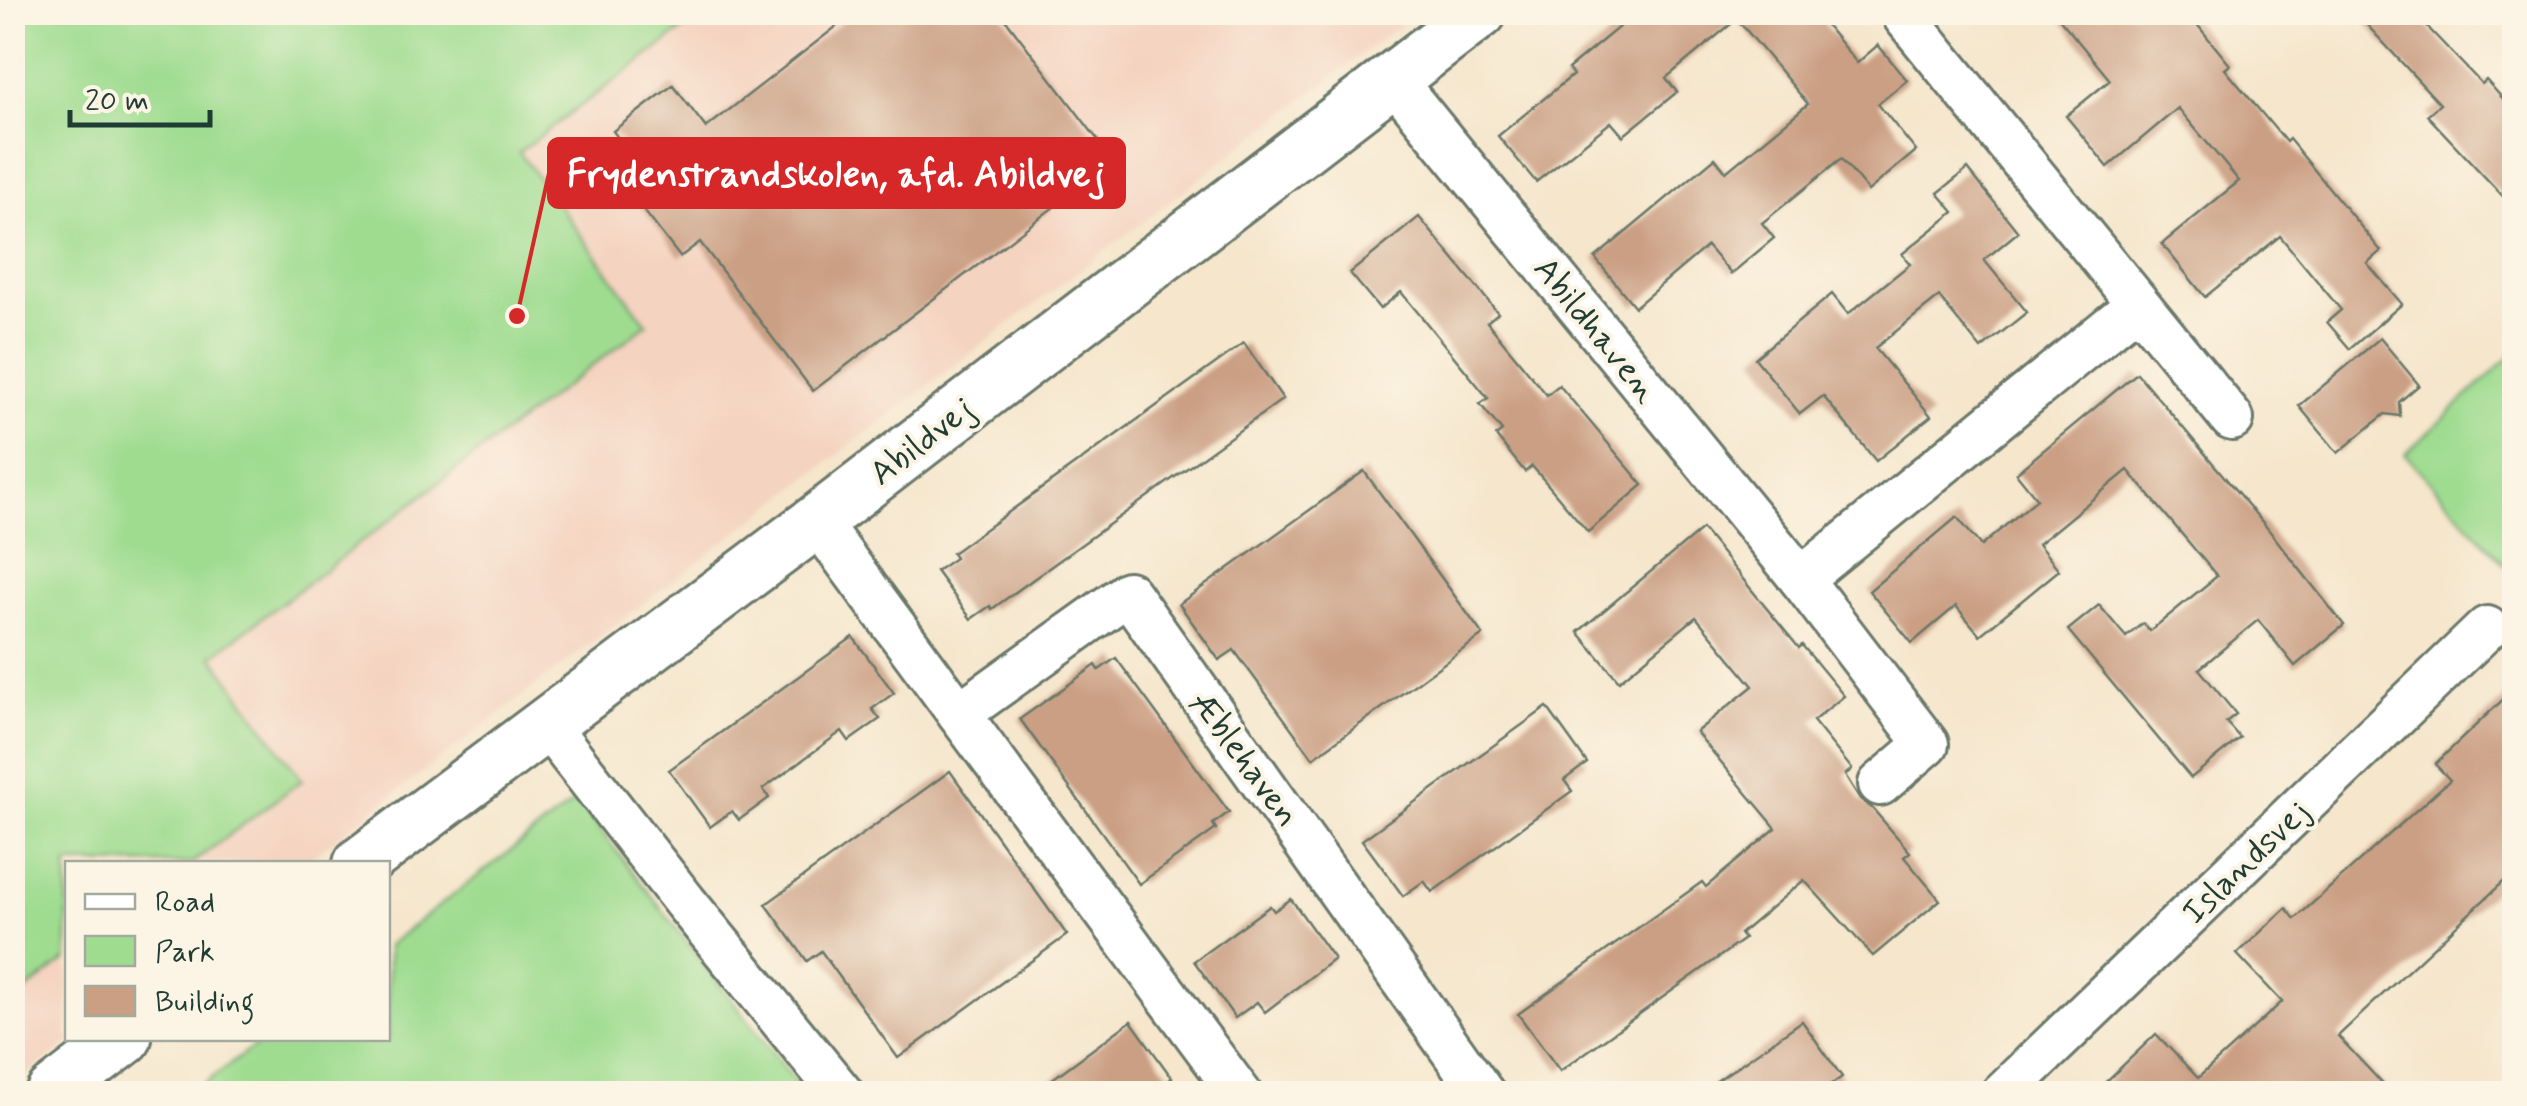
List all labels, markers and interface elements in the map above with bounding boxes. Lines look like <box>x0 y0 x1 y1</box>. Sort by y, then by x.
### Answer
scale bar <box>70 65 210 127</box>
text: 20 m <box>85 82 149 121</box>
callout: Frydenstrandskolen, afd. Abildvej <box>549 139 1124 207</box>
text: Frydenstrandskolen, afd. Abildvej <box>567 151 1105 200</box>
street label: Abildhaven <box>1522 248 1668 413</box>
street label: Abildvej <box>861 386 984 497</box>
street label: Æblehaven <box>1179 682 1309 837</box>
street label: Islandsvej <box>2172 790 2320 935</box>
legend <box>65 861 390 1041</box>
text: Road <box>155 883 215 922</box>
text: Park <box>155 933 215 972</box>
text: Building <box>155 983 254 1025</box>

